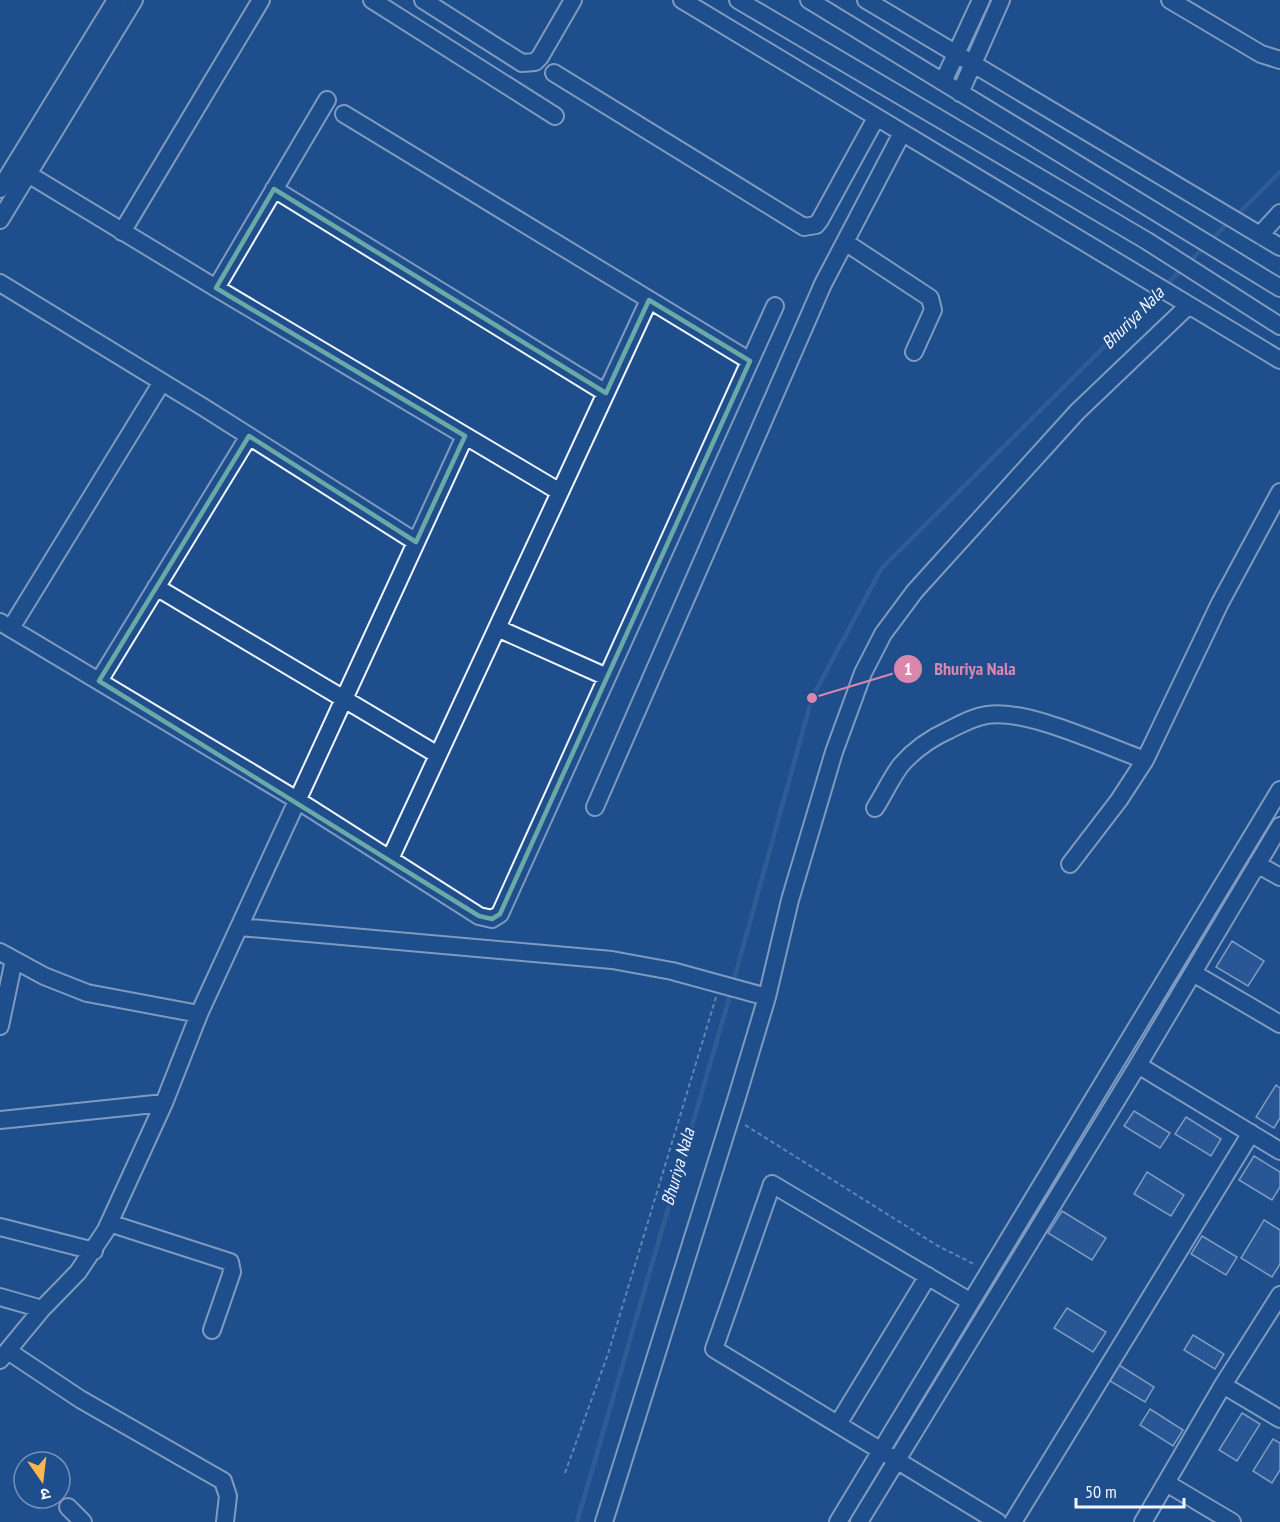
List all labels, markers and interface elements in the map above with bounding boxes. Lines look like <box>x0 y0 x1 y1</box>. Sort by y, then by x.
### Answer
water label: Bhuriya Nala <box>1097 281 1169 354</box>
callout: Bhuriya Nala <box>893 651 1028 687</box>
text: 1 <box>904 657 912 680</box>
text: Bhuriya Nala <box>934 657 1016 680</box>
water label: Bhuriya Nala <box>656 1125 700 1208</box>
north arrow <box>12 1450 72 1510</box>
scale bar <box>1076 1471 1184 1509</box>
text: 50 m <box>1085 1480 1117 1503</box>
text: उ <box>38 1484 53 1506</box>

